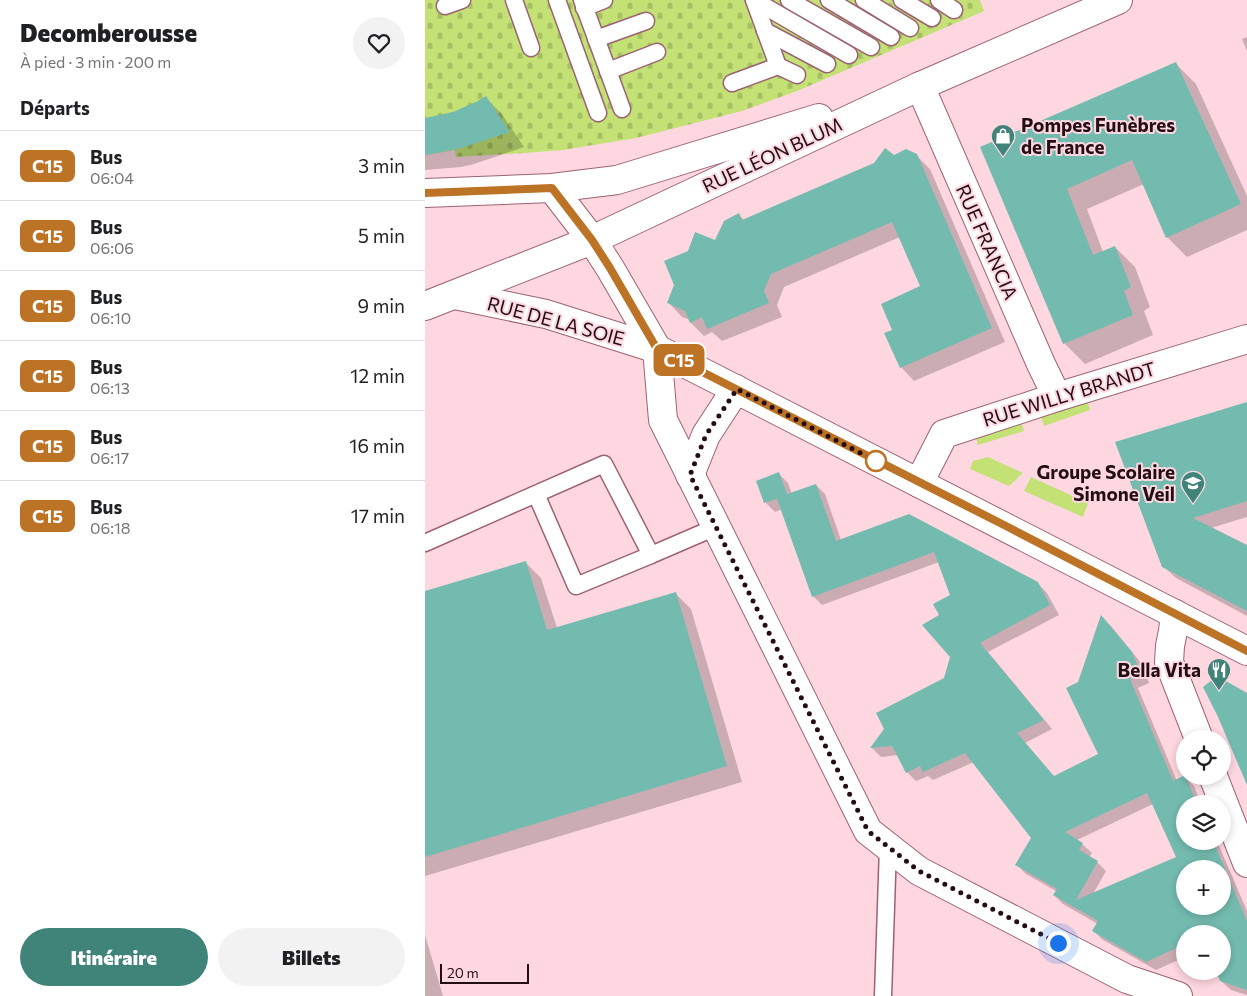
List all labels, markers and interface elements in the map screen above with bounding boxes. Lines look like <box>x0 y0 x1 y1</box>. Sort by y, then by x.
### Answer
button: heart <box>353 17 405 69</box>
text: Decomberousse <box>20 18 197 47</box>
text: À pied · 3 min · 200 m <box>20 52 171 71</box>
text: Départs <box>20 96 90 119</box>
street label: RUE LÉON BLUM <box>698 112 845 197</box>
place label: Pompes Funèbres de France <box>1021 113 1175 158</box>
shop icon: Pompes Funèbres de France <box>990 123 1016 157</box>
text: Bus <box>90 145 122 168</box>
text: 3 min <box>358 154 405 177</box>
text: C15 <box>32 155 63 177</box>
text: 06:04 <box>90 168 134 187</box>
street label: RUE FRANCIA <box>952 181 1023 303</box>
text: Bus <box>90 215 122 238</box>
text: 5 min <box>358 224 405 247</box>
text: C15 <box>32 225 63 247</box>
text: 06:06 <box>90 238 134 257</box>
text: Bus <box>90 285 122 308</box>
street label: RUE DE LA SOIE <box>485 291 627 350</box>
text: 9 min <box>357 294 405 317</box>
text: C15 <box>32 295 63 317</box>
text: 06:10 <box>90 308 131 327</box>
line badge: C15 <box>650 344 708 376</box>
text: C15 <box>664 349 694 371</box>
text: Bus <box>90 355 122 378</box>
street label: RUE WILLY BRANDT <box>980 356 1158 431</box>
text: 12 min <box>350 364 405 387</box>
text: C15 <box>32 365 63 387</box>
text: 06:13 <box>90 378 130 397</box>
text: Bus <box>90 425 122 448</box>
text: 16 min <box>349 434 405 457</box>
text: C15 <box>32 435 63 457</box>
text: 06:17 <box>90 448 129 467</box>
unlabelled marker <box>865 450 887 472</box>
place label: Groupe Scolaire Simone Veil <box>1036 460 1175 505</box>
school or university icon: Groupe Scolaire Simone Veil <box>1180 470 1206 504</box>
text: Bus <box>90 495 122 518</box>
text: 17 min <box>351 504 405 527</box>
text: C15 <box>32 505 63 527</box>
text: 06:18 <box>90 518 130 537</box>
restaurant icon: Bella Vita <box>1206 657 1232 691</box>
place label: Bella Vita <box>1118 658 1201 681</box>
map controls <box>1176 730 1231 980</box>
button: locate <box>1176 730 1231 785</box>
button: layers <box>1176 795 1231 850</box>
button: + <box>1176 860 1231 915</box>
button: − <box>1176 925 1231 980</box>
button: Itinéraire <box>20 928 208 986</box>
button: Billets <box>218 928 405 986</box>
your location <box>1046 931 1071 956</box>
scale bar <box>440 961 529 984</box>
text: 20 m <box>447 964 479 981</box>

